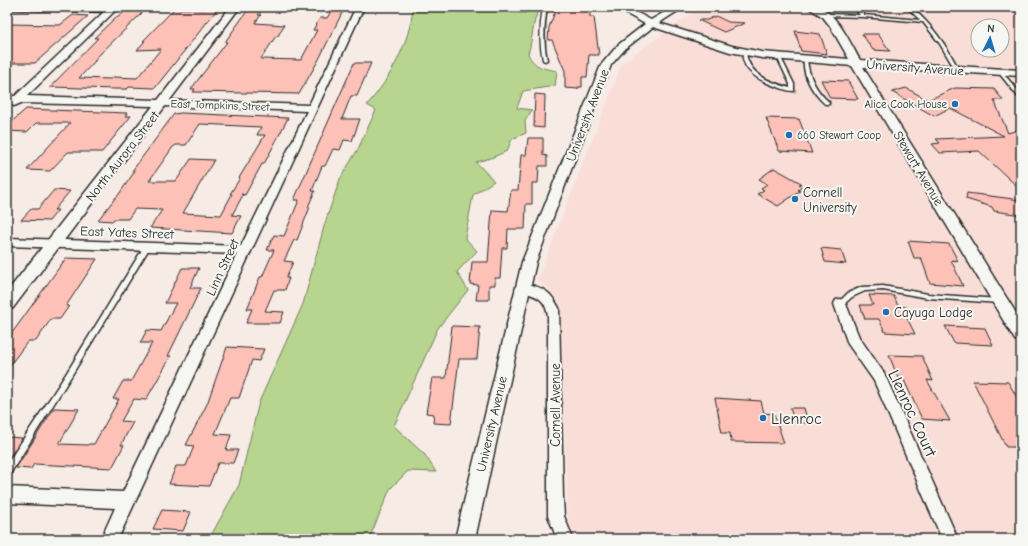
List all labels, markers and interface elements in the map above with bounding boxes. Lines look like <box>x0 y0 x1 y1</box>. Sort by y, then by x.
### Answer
north arrow <box>970 18 1010 58</box>
text: N <box>987 22 995 35</box>
street label: University Avenue <box>866 57 965 78</box>
street label: University Avenue <box>563 66 612 164</box>
street label: East Tompkins Street <box>170 97 270 114</box>
place label: Alice Cook House <box>864 98 947 111</box>
marker: Alice Cook House <box>950 99 960 109</box>
street label: North Aurora Street <box>83 107 163 204</box>
street label: Stewart Avenue <box>890 128 947 209</box>
place label: 660 Stewart Coop <box>797 129 881 142</box>
marker: 660 Stewart Coop <box>784 130 794 140</box>
place label: Cornell University <box>803 185 857 215</box>
marker: Cornell University <box>790 194 800 204</box>
street label: East Yates Street <box>80 223 175 242</box>
street label: Linn Street <box>203 235 243 298</box>
place label: Cayuga Lodge <box>894 305 973 320</box>
marker: Cayuga Lodge <box>881 307 891 317</box>
street label: Cornell Avenue <box>548 363 563 447</box>
street label: Llenroc Court <box>884 367 940 460</box>
street label: University Avenue <box>473 374 510 473</box>
place label: Llenroc <box>771 410 822 428</box>
marker: Llenroc <box>758 413 768 423</box>

